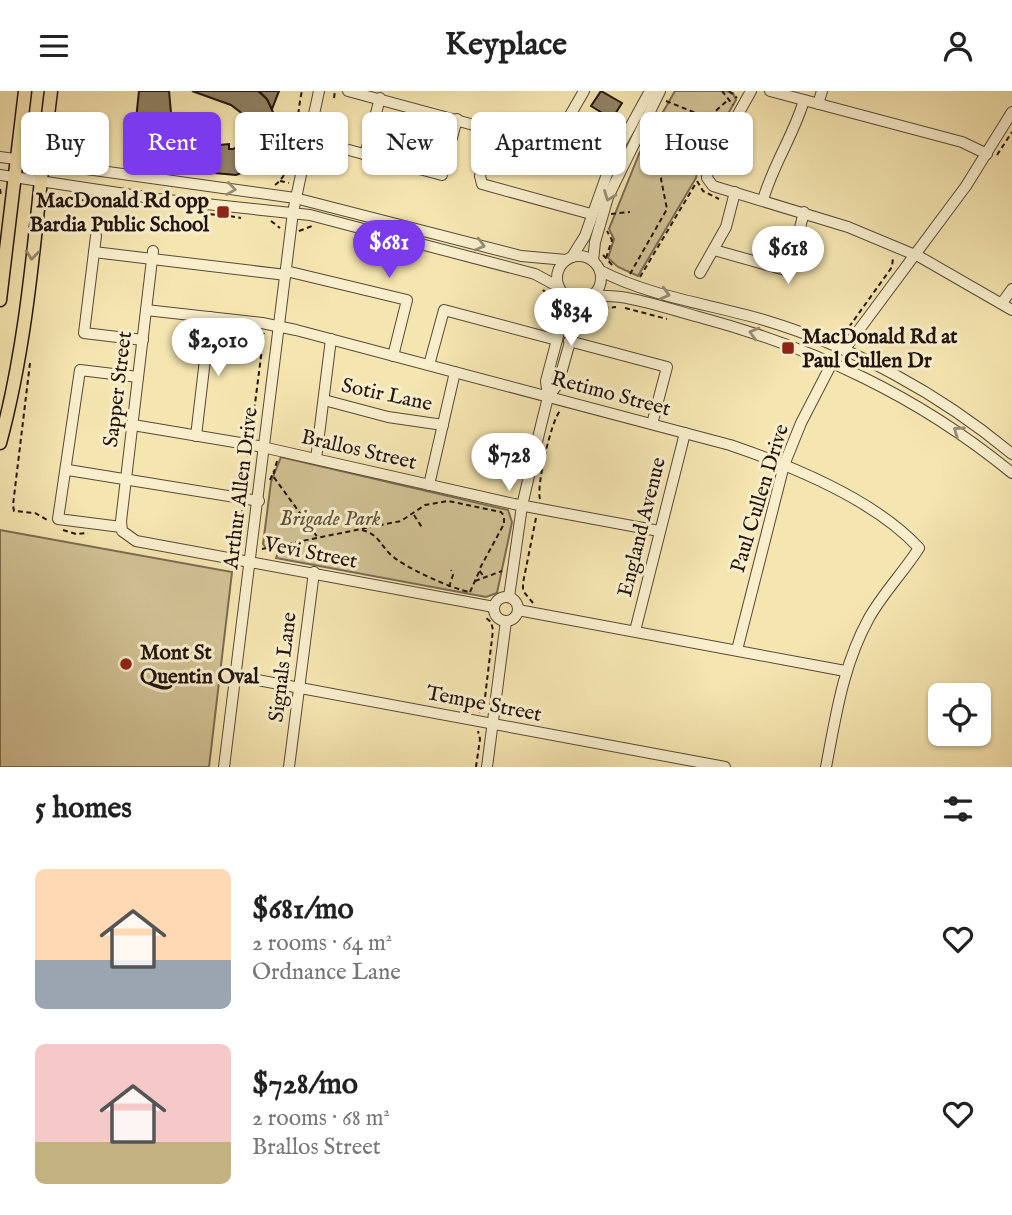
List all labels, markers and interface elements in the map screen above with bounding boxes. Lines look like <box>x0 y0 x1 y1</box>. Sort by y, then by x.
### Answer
text: Keyplace <box>445 25 567 66</box>
icon: menu <box>35 27 73 65</box>
icon: person <box>939 27 977 65</box>
chip: Buy <box>21 112 109 175</box>
chip: Rent <box>123 112 221 175</box>
chip: Filters <box>235 112 348 175</box>
chip: New <box>362 112 457 175</box>
chip: Apartment <box>471 112 626 175</box>
chip: House <box>640 112 753 175</box>
one-way arrow <box>225 182 237 197</box>
place label: MacDonald Rd opp Bardia Public School <box>30 188 210 239</box>
one-way arrow <box>604 190 618 202</box>
marker: MacDonald Rd opp Bardia Public School <box>215 204 231 220</box>
pin: $681 <box>348 221 430 280</box>
pin: $618 <box>747 227 829 286</box>
text: $681 <box>369 228 409 257</box>
text: $618 <box>768 234 808 263</box>
one-way arrow <box>474 237 486 251</box>
one-way arrow <box>25 250 40 261</box>
one-way arrow <box>659 285 671 300</box>
pin: $834 <box>530 289 612 348</box>
text: $834 <box>550 296 592 325</box>
pin: $2,010 <box>161 319 275 378</box>
place label: MacDonald Rd at Paul Cullen Dr <box>802 324 958 375</box>
text: $2,010 <box>188 326 248 355</box>
one-way arrow <box>748 326 760 341</box>
street label: Sapper Street <box>98 330 139 449</box>
marker: MacDonald Rd at Paul Cullen Dr <box>780 340 796 356</box>
street label: Retimo Street <box>548 366 673 423</box>
street label: Sotir Lane <box>339 373 435 418</box>
street label: Arthur Allen Drive <box>218 405 265 572</box>
street label: Paul Cullen Drive <box>725 421 796 576</box>
street label: Brallos Street <box>298 424 419 477</box>
one-way arrow <box>953 427 966 439</box>
pin: $728 <box>468 433 550 493</box>
text: $728 <box>487 441 531 470</box>
street label: England Avenue <box>612 454 673 600</box>
park label: Brigade Park <box>280 506 381 533</box>
street label: Vevi Street <box>261 531 359 576</box>
street label: Signals Lane <box>263 610 304 724</box>
place label: Mont St Quentin Oval <box>140 640 260 691</box>
marker: Mont St Quentin Oval <box>118 656 134 672</box>
street label: Tempe Street <box>424 680 544 729</box>
map controls <box>928 683 991 746</box>
button: locate <box>928 683 991 746</box>
text: 5 homes <box>35 790 132 828</box>
icon: filters <box>939 790 977 828</box>
text: $681/mo <box>252 891 354 929</box>
icon: home <box>91 897 175 981</box>
icon: heart <box>939 920 977 958</box>
text: 2 rooms · 64 m² <box>252 929 392 958</box>
text: Ordnance Lane <box>252 958 401 987</box>
text: $728/mo <box>252 1066 358 1104</box>
icon: home <box>91 1072 175 1156</box>
icon: heart <box>939 1095 977 1133</box>
text: 2 rooms · 68 m² <box>252 1104 390 1133</box>
text: Brallos Street <box>252 1133 381 1162</box>

